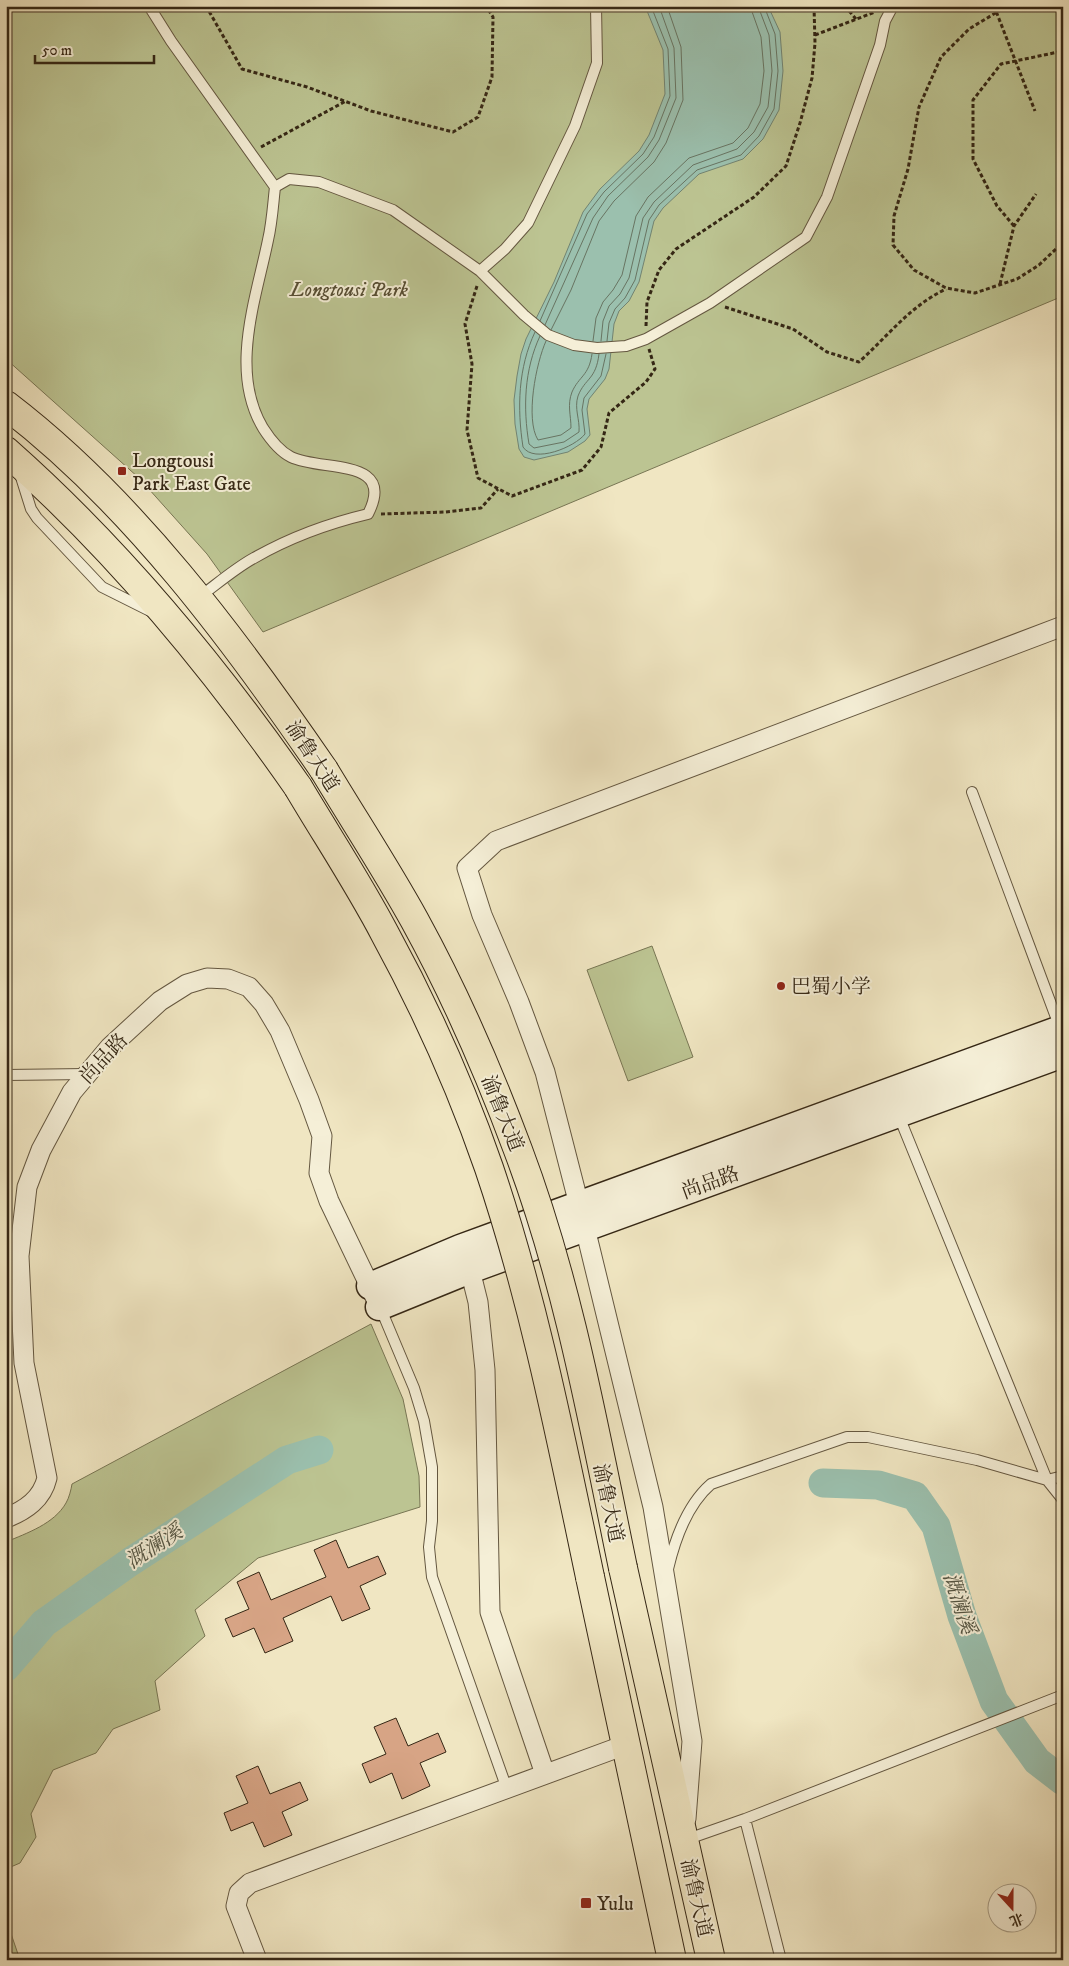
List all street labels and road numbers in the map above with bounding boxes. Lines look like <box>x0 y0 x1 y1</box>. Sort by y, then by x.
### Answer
street label: 渝鲁大道 <box>279 716 344 797</box>
street label: 尚品路 <box>74 1029 134 1089</box>
street label: 渝鲁大道 <box>475 1072 528 1155</box>
street label: 尚品路 <box>678 1161 743 1205</box>
street label: 渝鲁大道 <box>587 1462 628 1545</box>
street label: 渝鲁大道 <box>674 1857 717 1940</box>

